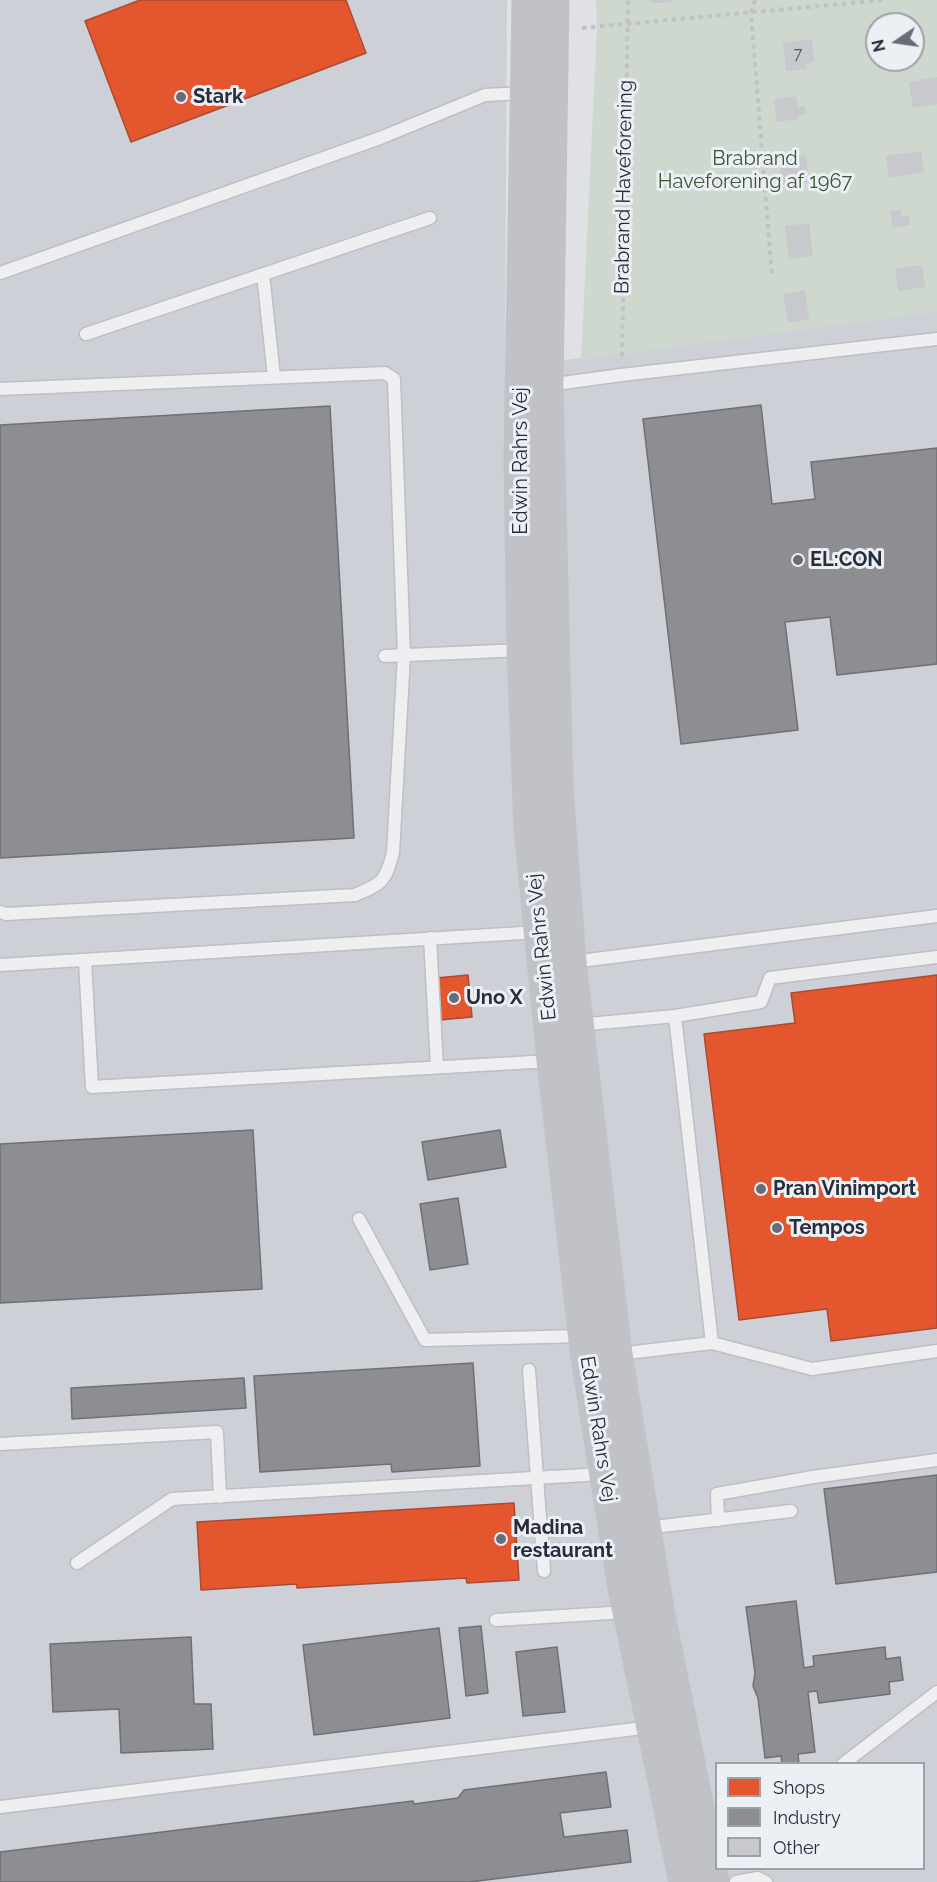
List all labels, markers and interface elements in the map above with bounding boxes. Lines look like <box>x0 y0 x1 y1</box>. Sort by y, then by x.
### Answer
north arrow <box>865 12 925 72</box>
text: N <box>868 38 890 54</box>
house number: 7 <box>794 44 802 64</box>
street label: Brabrand Haveforening <box>610 80 638 294</box>
place label: Stark <box>193 85 243 109</box>
marker: Stark <box>174 90 188 104</box>
park label: Brabrand Haveforening af 1967 <box>658 147 852 194</box>
street label: Edwin Rahrs Vej <box>509 387 533 535</box>
place label: EL:CON <box>810 548 883 572</box>
marker: EL:CON <box>791 553 805 567</box>
street label: Edwin Rahrs Vej <box>522 872 562 1022</box>
place label: Uno X <box>466 986 523 1010</box>
marker: Uno X <box>447 991 461 1005</box>
place label: Pran Vinimport <box>773 1177 916 1201</box>
marker: Pran Vinimport <box>754 1182 768 1196</box>
place label: Tempos <box>789 1216 865 1240</box>
marker: Tempos <box>770 1221 784 1235</box>
street label: Edwin Rahrs Vej <box>575 1354 621 1504</box>
place label: Madina restaurant <box>513 1516 613 1563</box>
marker: Madina restaurant <box>494 1532 508 1546</box>
legend <box>715 1762 925 1870</box>
text: Shops <box>773 1777 825 1798</box>
text: Industry <box>773 1807 841 1828</box>
text: Other <box>773 1837 820 1858</box>

